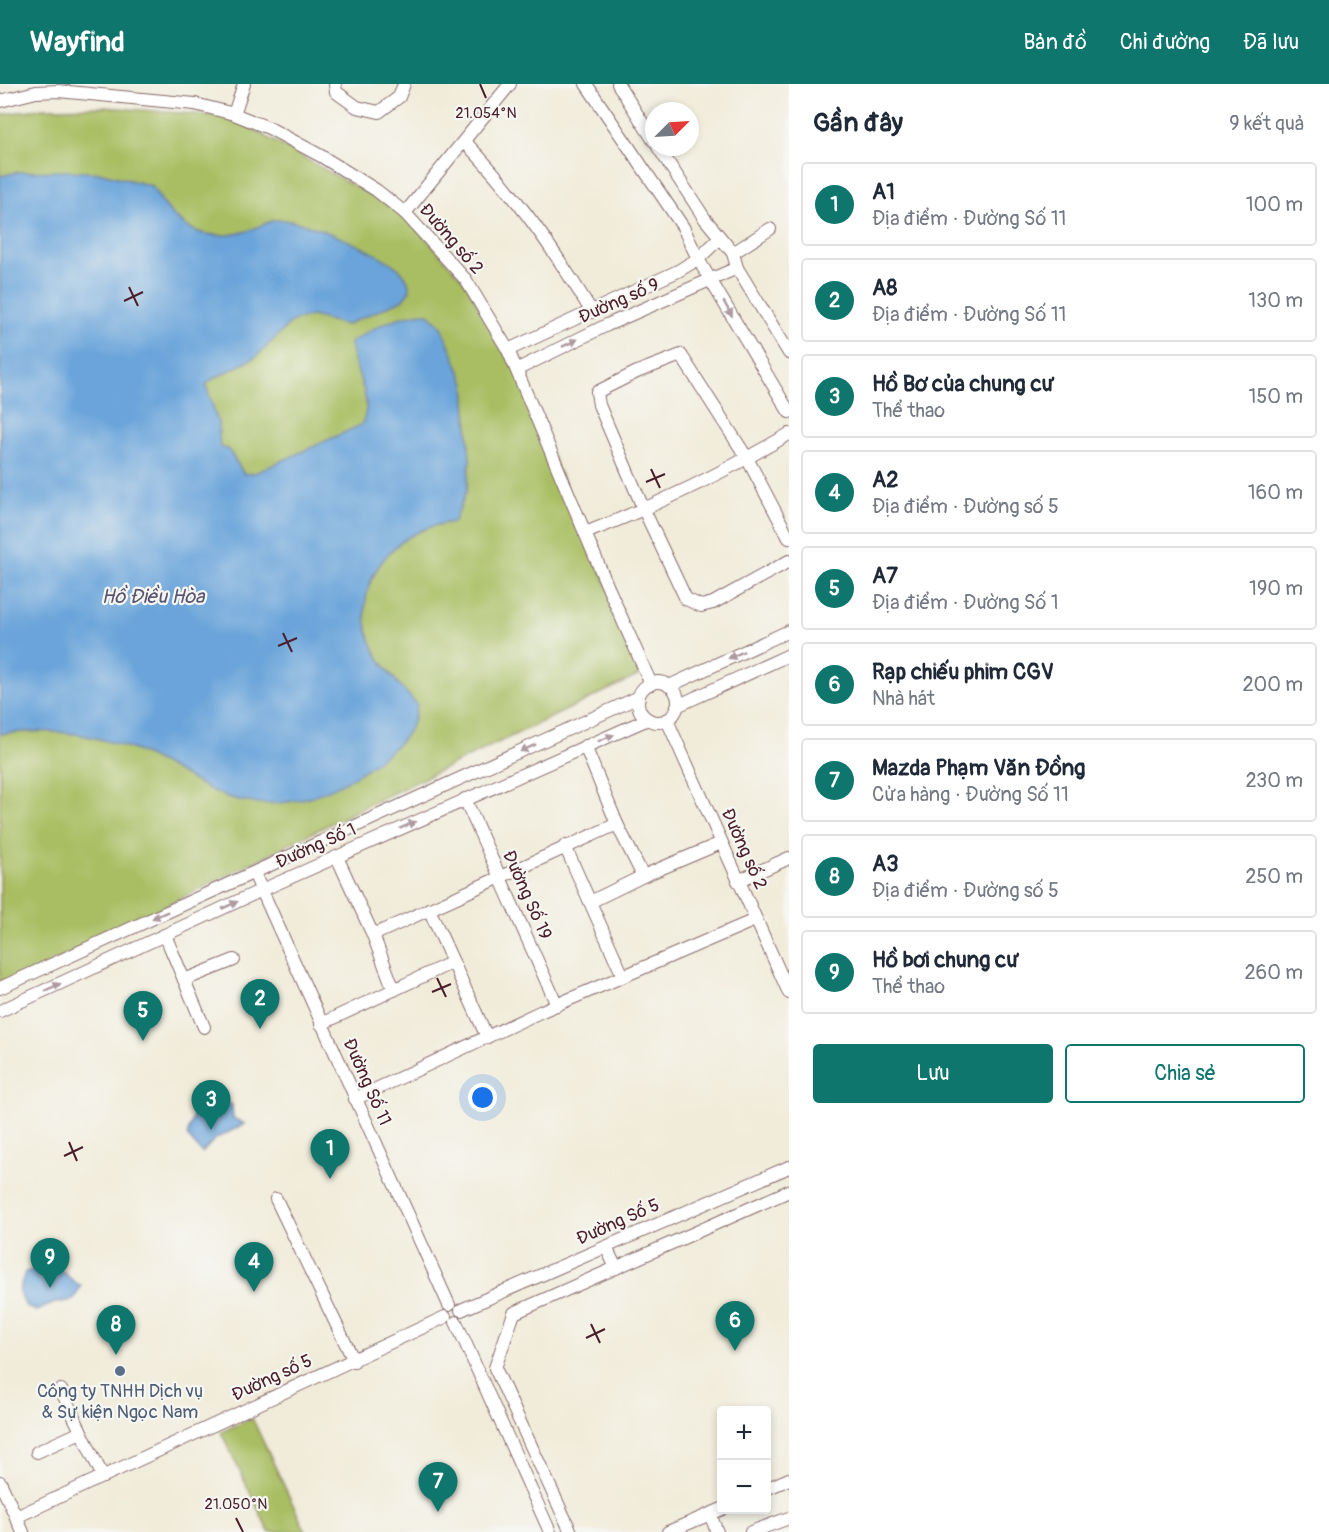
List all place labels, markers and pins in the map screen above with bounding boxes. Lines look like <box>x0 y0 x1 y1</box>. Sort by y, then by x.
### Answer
pin: 2 <box>240 980 280 1029</box>
pin: 5 <box>124 992 162 1041</box>
pin: 3 <box>192 1080 230 1130</box>
pin: 1 <box>310 1130 350 1179</box>
pin: 9 <box>31 1238 70 1288</box>
pin: 4 <box>234 1242 274 1292</box>
pin: 6 <box>716 1302 754 1351</box>
pin: 8 <box>96 1306 136 1355</box>
marker: Công ty TNHH Dịch vụ & Sự kiện Ngọc Nam <box>113 1364 127 1378</box>
place label: Công ty TNHH Dịch vụ & Sự kiện Ngọc Nam <box>37 1380 203 1424</box>
pin: 7 <box>418 1462 458 1512</box>

